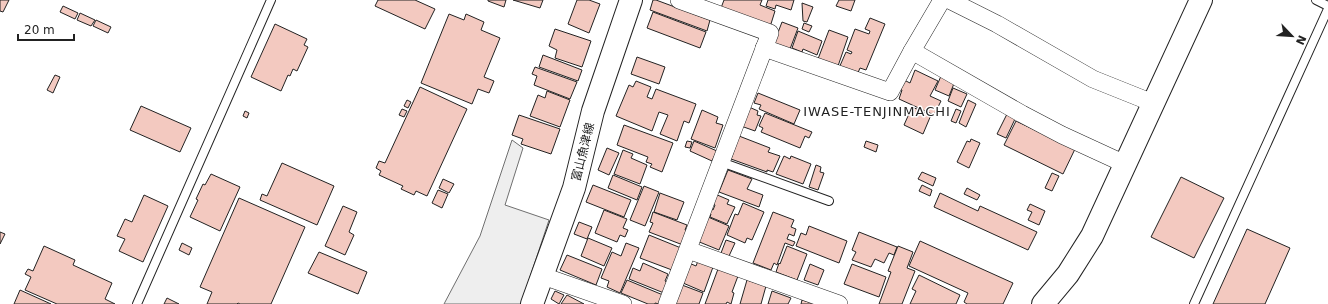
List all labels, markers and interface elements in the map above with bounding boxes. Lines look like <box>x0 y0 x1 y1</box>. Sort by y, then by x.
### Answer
scale bar <box>18 16 74 42</box>
north arrow <box>1272 16 1312 56</box>
text: 20 m <box>24 23 55 37</box>
text: N <box>1293 33 1308 47</box>
district label: IWASE-TENJINMACHI <box>803 104 951 119</box>
street label: 富山魚津線 <box>569 121 597 183</box>

